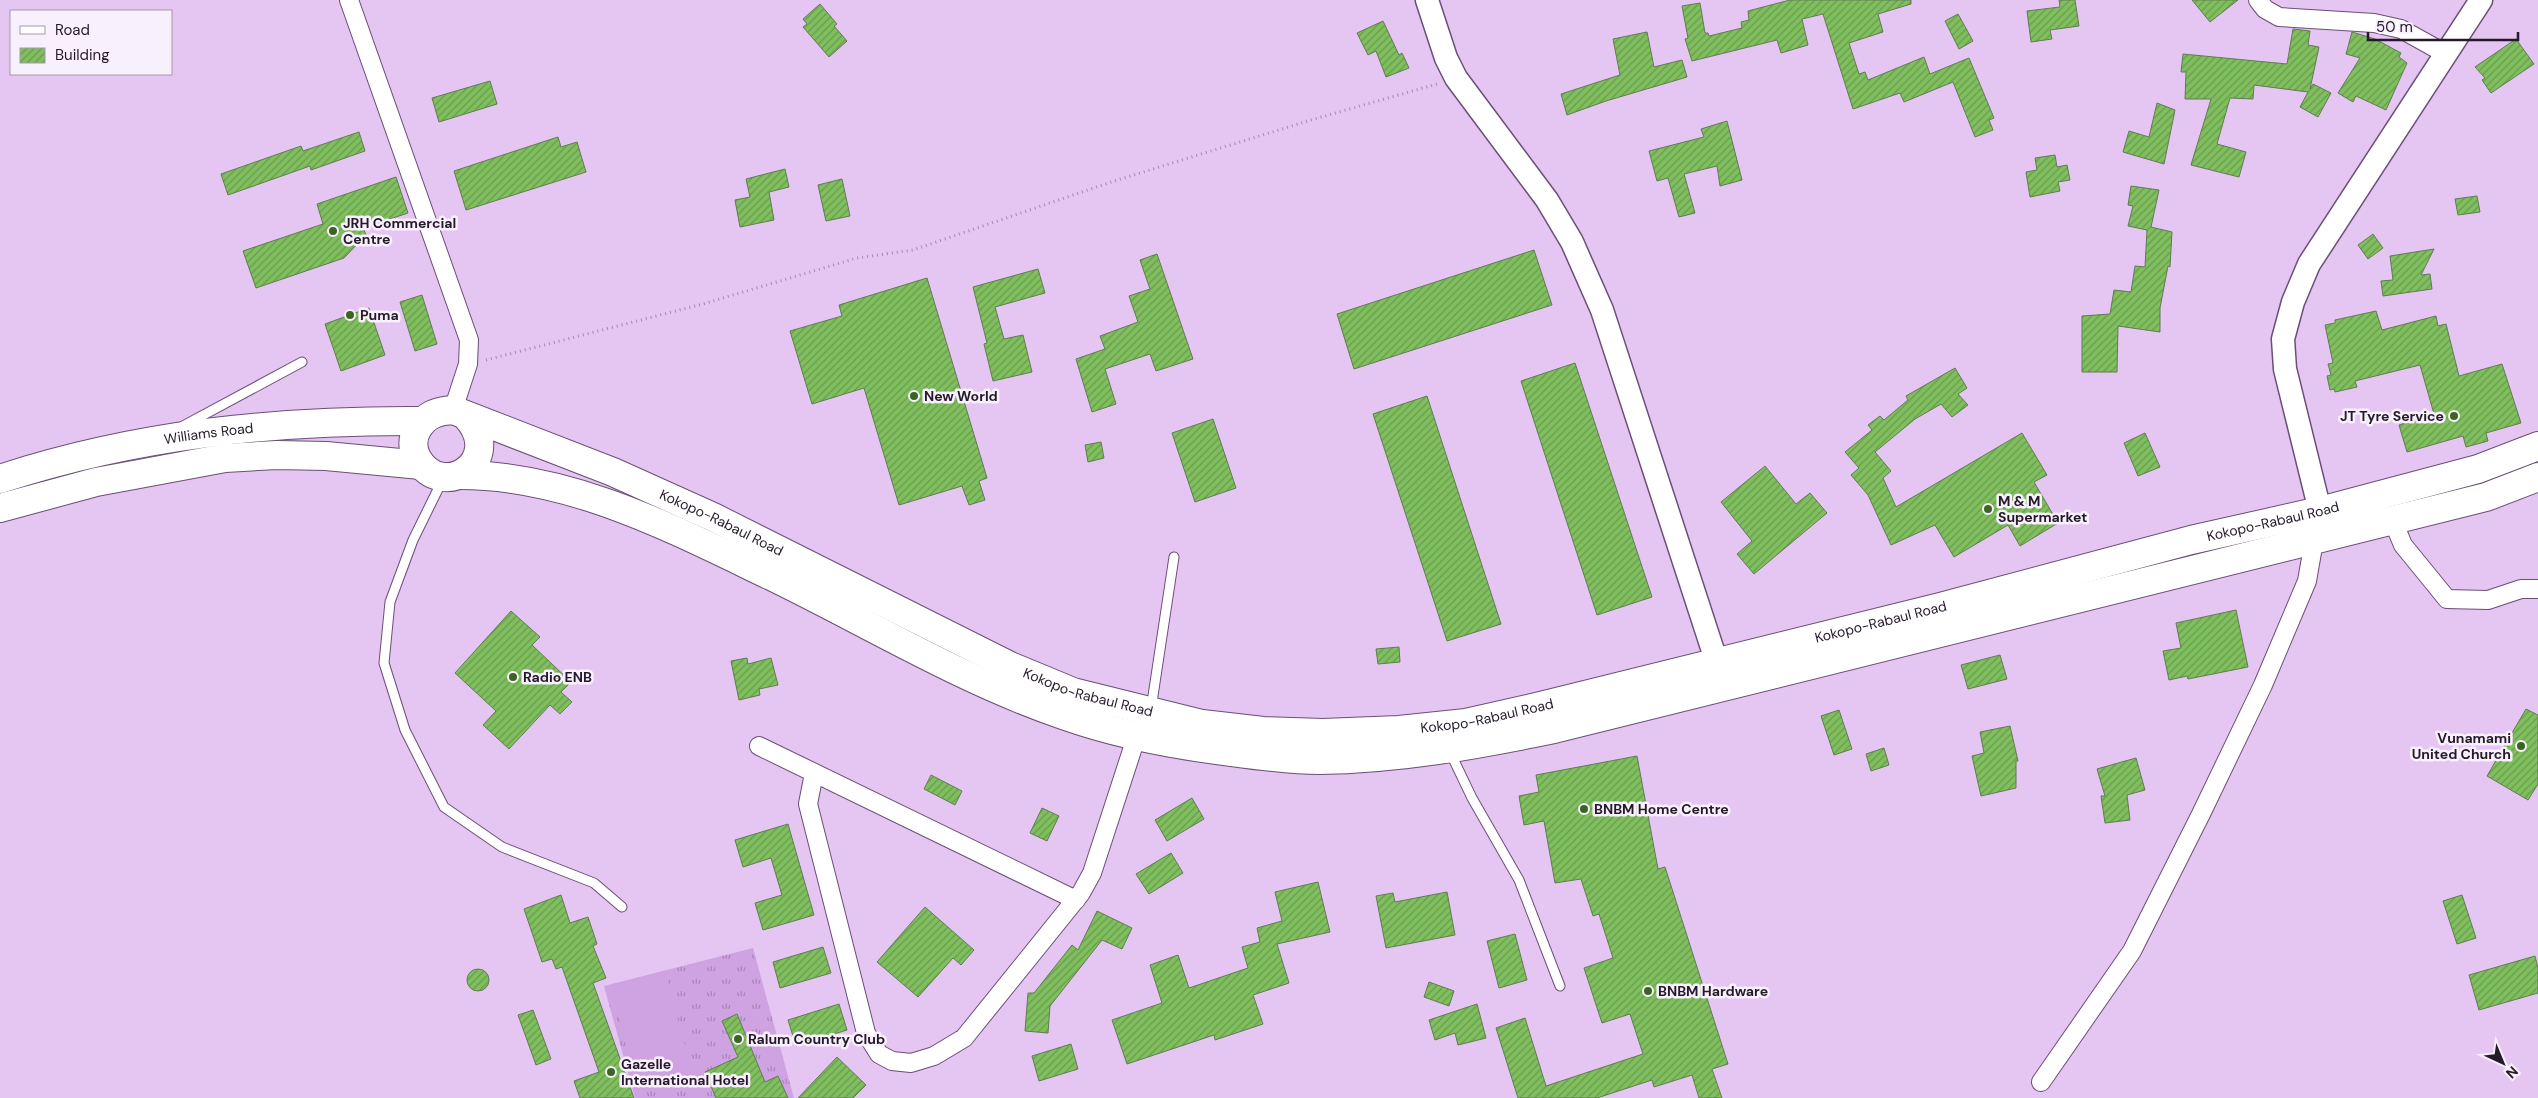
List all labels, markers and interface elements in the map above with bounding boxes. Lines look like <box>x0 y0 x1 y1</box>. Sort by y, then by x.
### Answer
legend <box>10 10 172 75</box>
scale bar <box>2368 10 2518 42</box>
text: 50 m <box>2376 17 2413 37</box>
text: Road <box>55 20 90 40</box>
text: Building <box>55 45 110 65</box>
place label: JRH Commercial Centre <box>343 214 456 248</box>
marker: JRH Commercial Centre <box>327 225 339 237</box>
place label: Puma <box>360 306 399 324</box>
marker: Puma <box>344 309 356 321</box>
place label: New World <box>924 387 998 405</box>
marker: New World <box>908 390 920 402</box>
place label: JT Tyre Service <box>2340 407 2444 425</box>
marker: JT Tyre Service <box>2448 410 2460 422</box>
street label: Williams Road <box>163 419 254 448</box>
street label: Kokopo-Rabaul Road <box>657 485 786 560</box>
place label: M & M Supermarket <box>1998 492 2087 526</box>
street label: Kokopo-Rabaul Road <box>2205 497 2341 545</box>
marker: M & M Supermarket <box>1982 503 1994 515</box>
street label: Kokopo-Rabaul Road <box>1813 597 1949 647</box>
street label: Kokopo-Rabaul Road <box>1021 663 1155 721</box>
place label: Radio ENB <box>523 668 592 686</box>
marker: Radio ENB <box>507 671 519 683</box>
street label: Kokopo-Rabaul Road <box>1420 694 1555 737</box>
place label: Vunamami United Church <box>2412 729 2511 763</box>
marker: Vunamami United Church <box>2515 740 2527 752</box>
place label: BNBM Home Centre <box>1594 800 1729 818</box>
marker: BNBM Home Centre <box>1578 803 1590 815</box>
place label: BNBM Hardware <box>1658 982 1768 1000</box>
marker: BNBM Hardware <box>1642 985 1654 997</box>
place label: Ralum Country Club <box>748 1030 885 1048</box>
marker: Ralum Country Club <box>732 1033 744 1045</box>
north arrow <box>2478 1038 2528 1088</box>
place label: Gazelle International Hotel <box>621 1055 749 1089</box>
text: N <box>2502 1062 2522 1082</box>
marker: Gazelle International Hotel <box>605 1066 617 1078</box>

